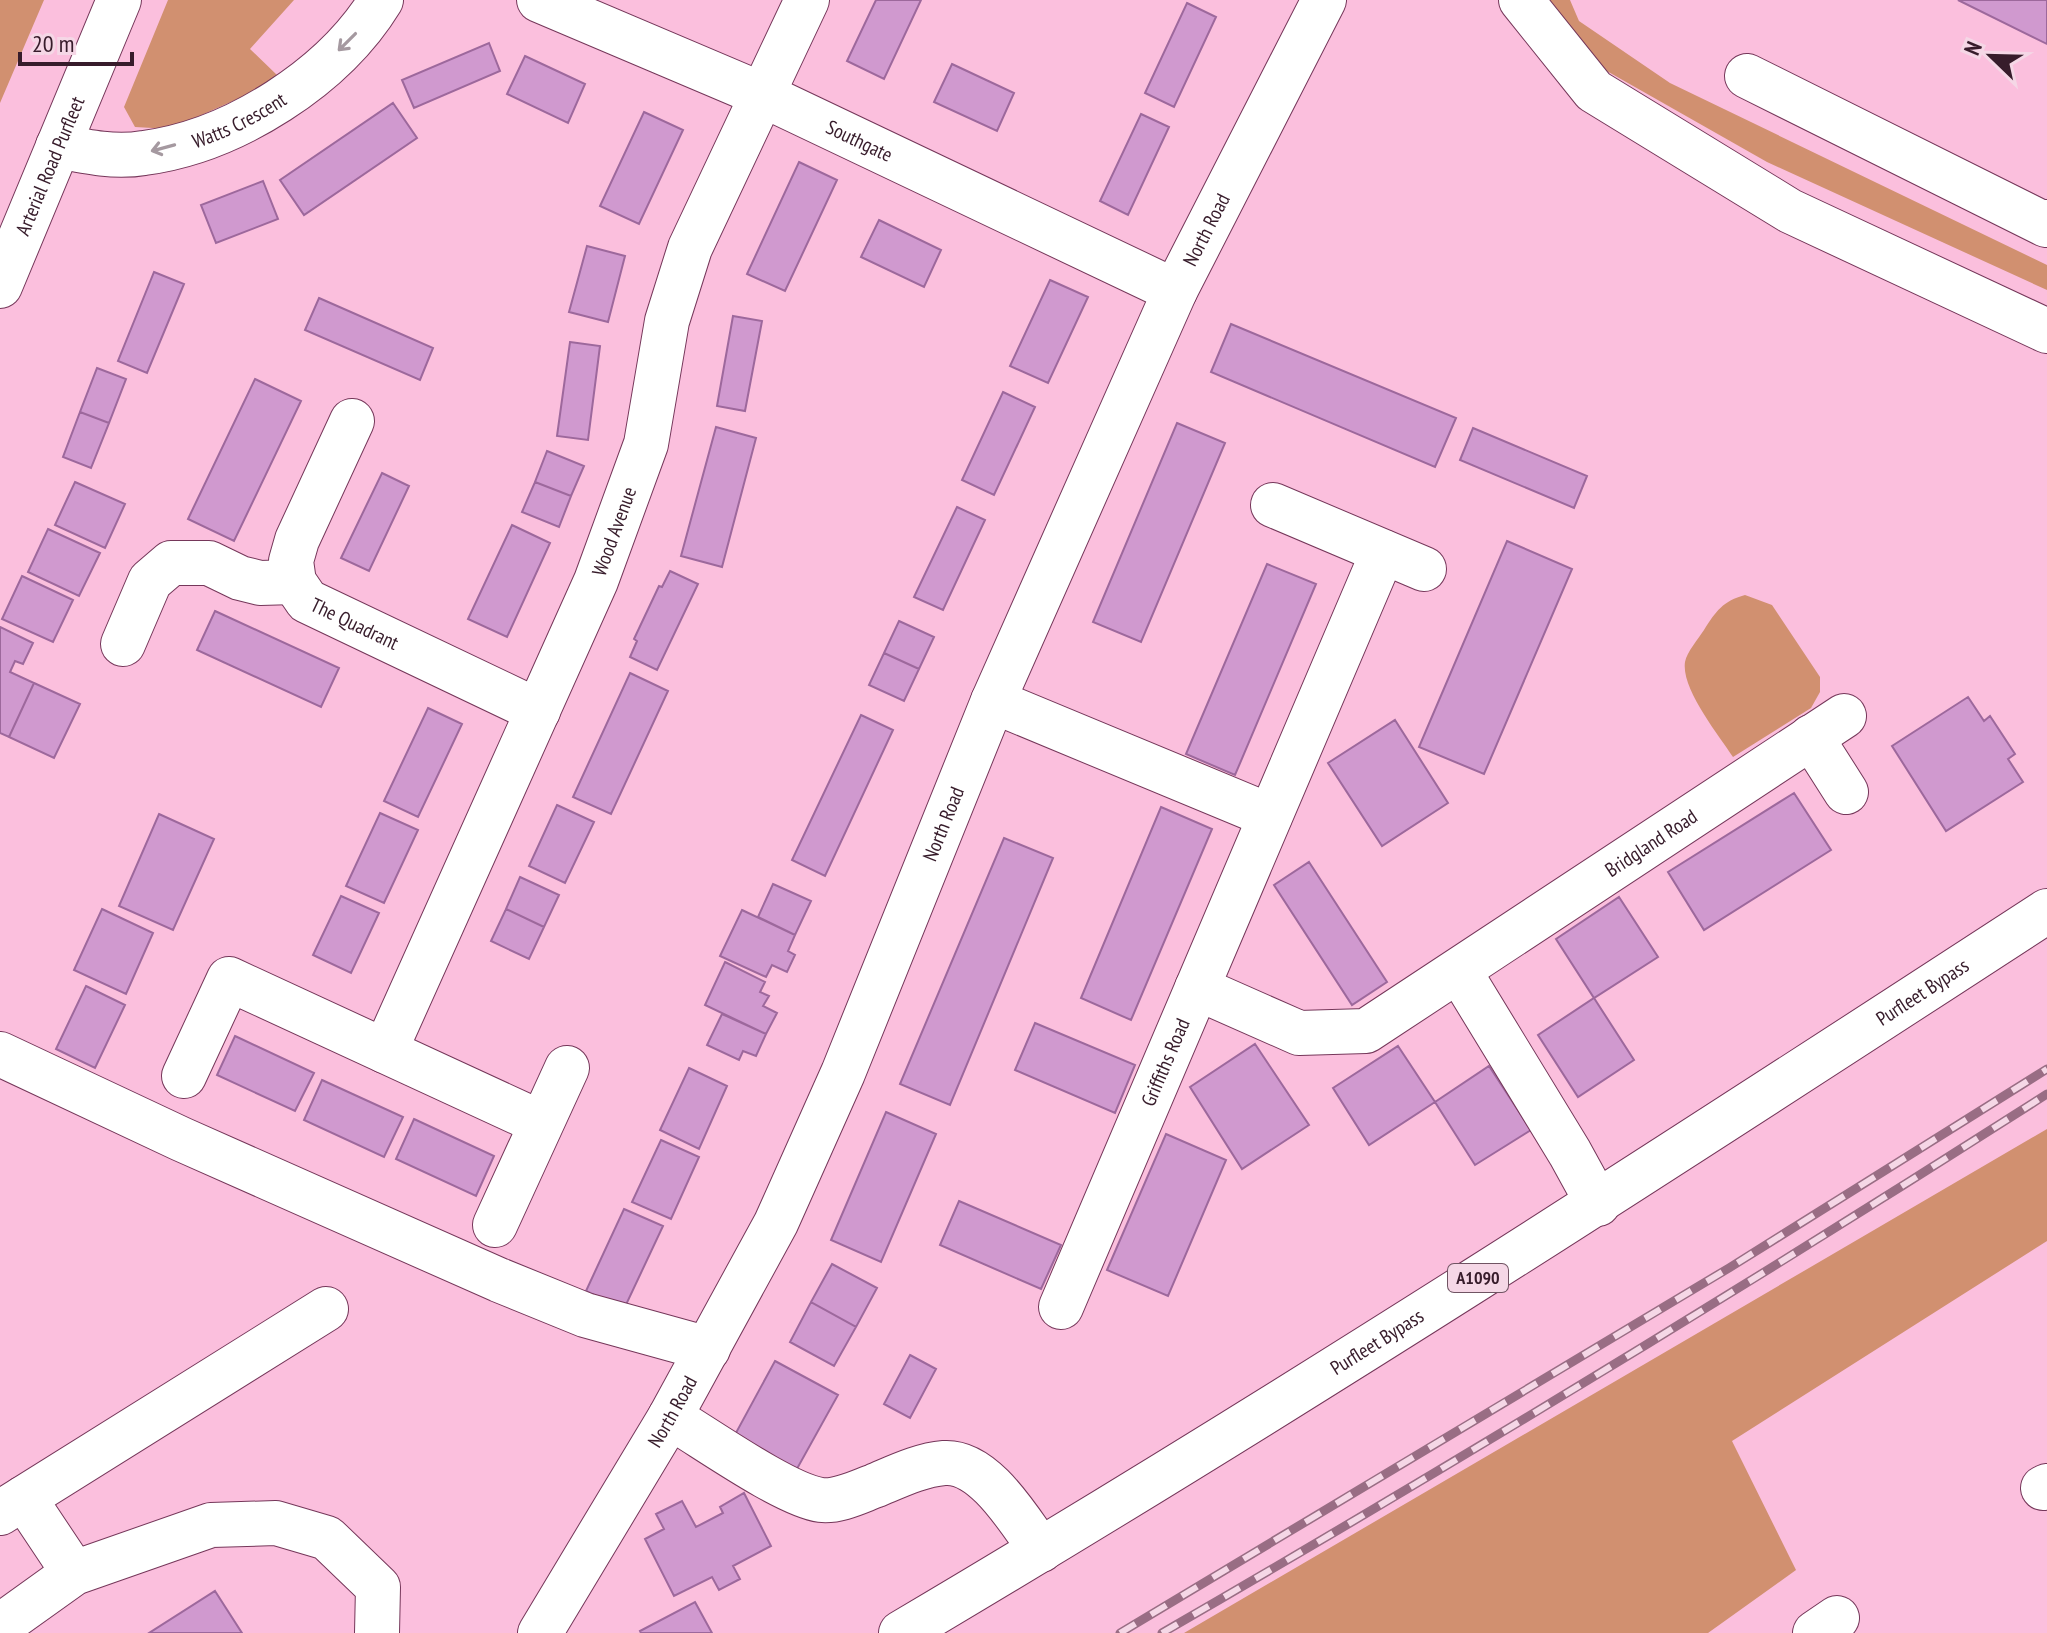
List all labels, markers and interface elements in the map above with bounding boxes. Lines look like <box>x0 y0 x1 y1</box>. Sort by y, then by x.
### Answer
scale bar <box>20 16 132 66</box>
north arrow <box>1951 16 2031 96</box>
text: 20 m <box>32 28 74 59</box>
one-way arrow <box>338 32 357 51</box>
text: N <box>1957 37 1988 59</box>
street label: Watts Crescent <box>189 86 292 154</box>
street label: Arterial Road Purfleet <box>9 92 91 239</box>
street label: Southgate <box>822 114 897 168</box>
one-way arrow <box>151 142 177 157</box>
street label: North Road <box>1177 189 1236 270</box>
street label: Wood Avenue <box>586 483 642 580</box>
street label: The Quadrant <box>306 592 403 656</box>
street label: North Road <box>917 783 970 865</box>
street label: Bridgland Road <box>1600 803 1702 883</box>
street label: Purfleet Bypass <box>1871 952 1974 1032</box>
street label: Griffiths Road <box>1135 1014 1196 1110</box>
road number: A1090 <box>1448 1264 1508 1292</box>
street label: Purfleet Bypass <box>1326 1303 1429 1381</box>
street label: North Road <box>642 1371 703 1452</box>

